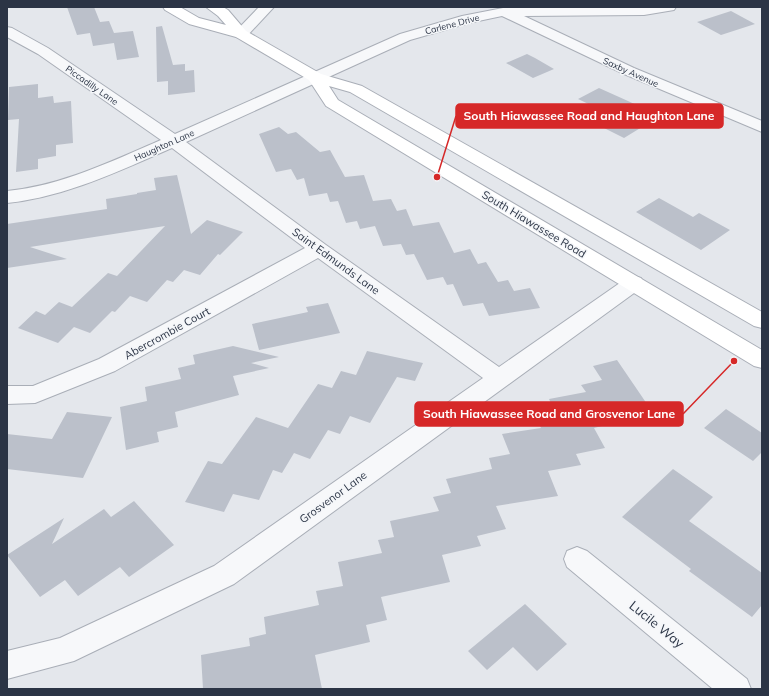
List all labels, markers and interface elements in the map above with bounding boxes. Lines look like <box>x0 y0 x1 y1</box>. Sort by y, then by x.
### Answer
street label: Carlene Drive <box>424 11 481 37</box>
street label: Saxby Avenue <box>601 55 661 90</box>
street label: Piccadilly Lane <box>63 63 120 108</box>
callout: South Hiawassee Road and Haughton Lane <box>456 104 723 128</box>
text: South Hiawassee Road and Haughton Lane <box>464 108 715 123</box>
street label: Haughton Lane <box>132 127 196 163</box>
street label: South Hiawassee Road <box>479 187 589 261</box>
street label: Saint Edmunds Lane <box>290 225 382 297</box>
street label: Abercrombie Court <box>122 304 212 362</box>
callout: South Hiawassee Road and Grosvenor Lane <box>415 402 683 426</box>
text: South Hiawassee Road and Grosvenor Lane <box>423 406 675 421</box>
street label: Grosvenor Lane <box>297 468 369 526</box>
street label: Lucile Way <box>626 597 688 651</box>

